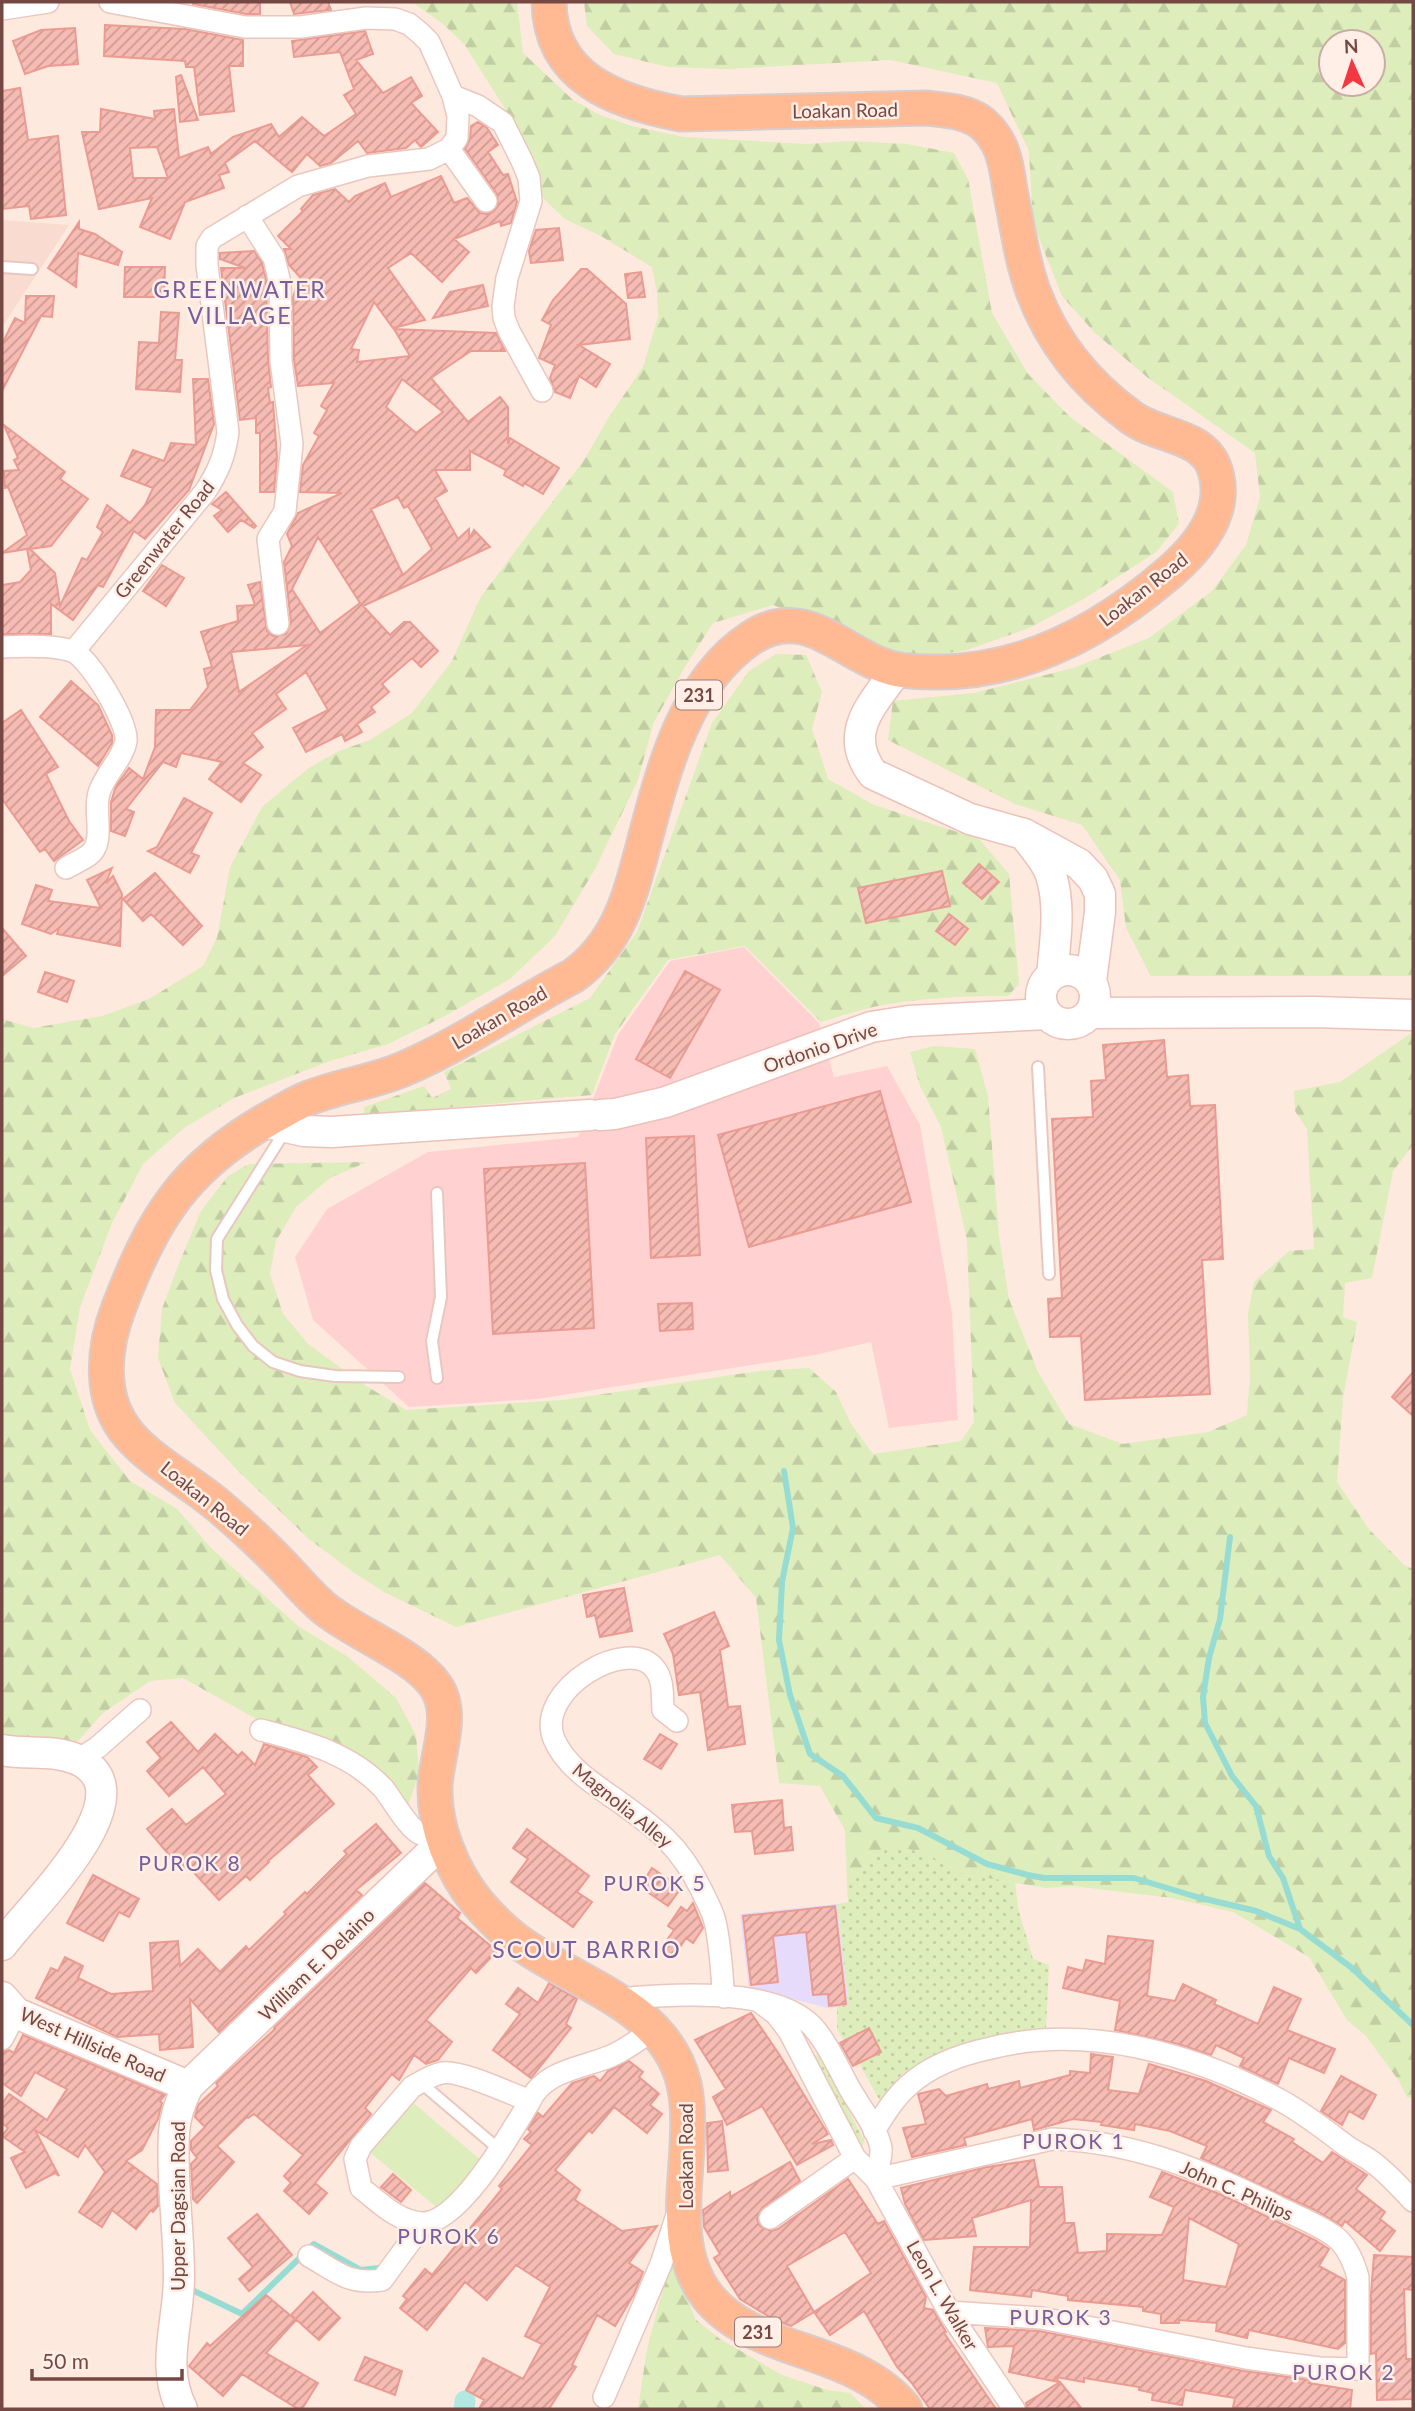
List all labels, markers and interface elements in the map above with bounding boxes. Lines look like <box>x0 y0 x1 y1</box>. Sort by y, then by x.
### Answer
north arrow <box>1317 28 1387 98</box>
text: N <box>1343 34 1359 57</box>
street label: Loakan Road <box>792 98 898 122</box>
district label: GREENWATER VILLAGE <box>153 275 327 329</box>
street label: Greenwater Road <box>109 475 219 603</box>
street label: Loakan Road <box>1094 547 1192 631</box>
road number: 231 <box>676 680 722 710</box>
street label: Loakan Road <box>447 981 551 1053</box>
street label: Ordonio Drive <box>760 1017 880 1077</box>
street label: Loakan Road <box>157 1456 253 1540</box>
street label: Magnolia Alley <box>568 1758 678 1852</box>
district label: PUROK 8 <box>138 1850 242 1875</box>
district label: PUROK 5 <box>603 1870 707 1895</box>
street label: William E. Delaino <box>253 1903 379 2025</box>
district label: SCOUT BARRIO <box>492 1935 682 1963</box>
street label: West Hillside Road <box>17 2002 169 2086</box>
street label: Loakan Road <box>674 2103 697 2209</box>
street label: Upper Dagsian Road <box>166 2121 189 2291</box>
district label: PUROK 1 <box>1022 2128 1126 2153</box>
street label: John C. Philips <box>1177 2155 1297 2225</box>
district label: PUROK 6 <box>397 2223 501 2248</box>
street label: Leon L. Walker <box>902 2236 984 2354</box>
district label: PUROK 3 <box>1009 2304 1113 2329</box>
road number: 231 <box>735 2318 781 2346</box>
scale bar <box>32 2338 182 2382</box>
text: 50 m <box>42 2348 89 2373</box>
district label: PUROK 2 <box>1292 2359 1396 2384</box>

